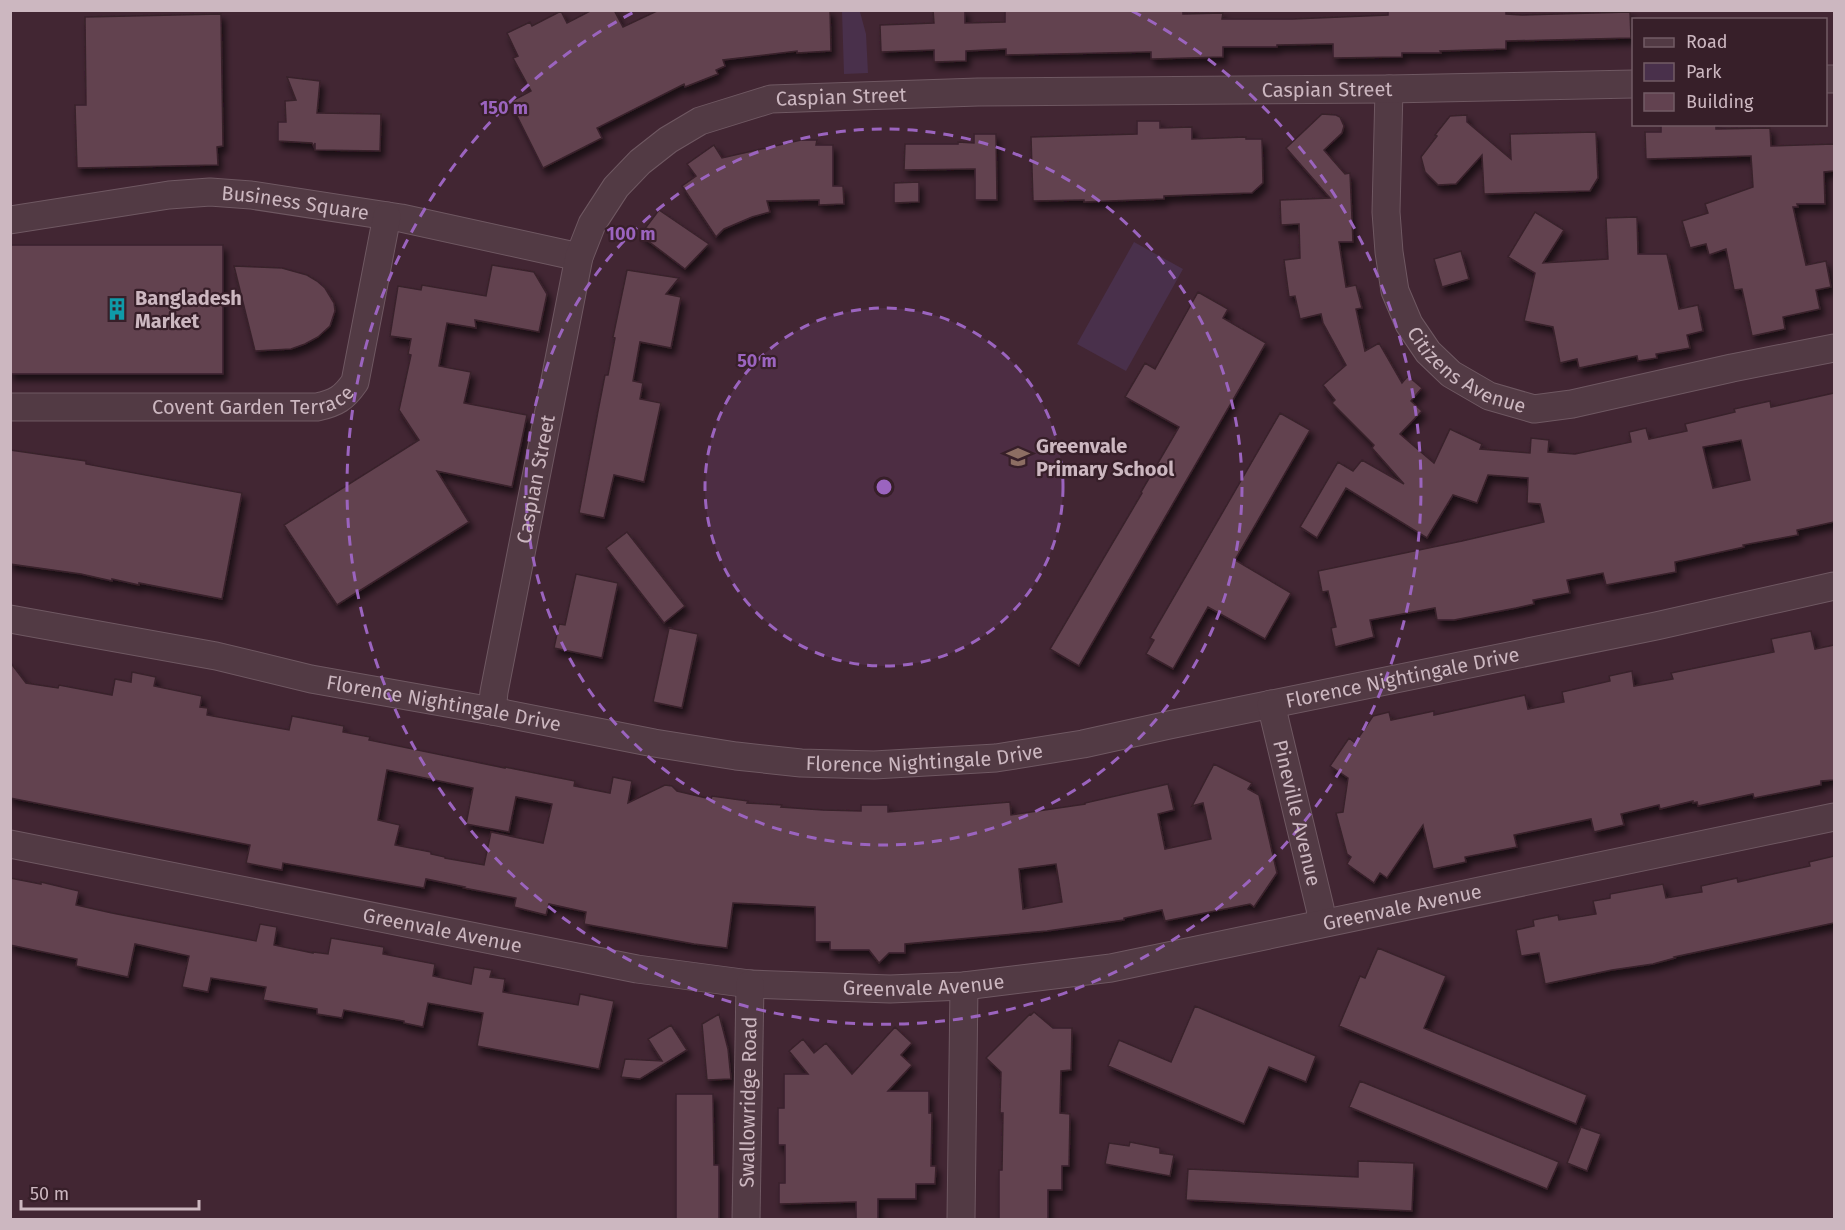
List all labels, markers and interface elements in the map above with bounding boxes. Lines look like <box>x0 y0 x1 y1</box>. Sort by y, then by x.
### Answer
legend <box>1632 18 1827 126</box>
text: Road <box>1686 31 1728 53</box>
text: Park <box>1686 61 1722 83</box>
street label: Caspian Street <box>1262 77 1393 102</box>
street label: Caspian Street <box>775 82 908 111</box>
text: Building <box>1686 91 1754 113</box>
text: 150 m <box>480 97 528 119</box>
street label: Business Square <box>221 181 371 225</box>
text: 100 m <box>607 223 655 245</box>
place label: Bangladesh Market <box>135 286 242 333</box>
building icon: Bangladesh Market <box>104 296 130 322</box>
street label: Citizens Avenue <box>1402 322 1529 418</box>
text: 50 m <box>737 350 777 372</box>
street label: Covent Garden Terrace <box>152 380 359 419</box>
street label: Caspian Street <box>511 412 560 546</box>
place label: Greenvale Primary School <box>1036 434 1174 481</box>
school or university icon: Greenvale Primary School <box>1005 444 1031 470</box>
centre of rings <box>874 477 894 497</box>
street label: Florence Nightingale Drive <box>1283 642 1521 713</box>
street label: Florence Nightingale Drive <box>325 670 563 736</box>
street label: Pineville Avenue <box>1268 737 1326 888</box>
street label: Florence Nightingale Drive <box>805 739 1045 777</box>
street label: Greenvale Avenue <box>1321 879 1484 935</box>
street label: Greenvale Avenue <box>361 903 524 958</box>
street label: Greenvale Avenue <box>842 969 1006 1001</box>
street label: Swallowridge Road <box>735 1016 761 1188</box>
scale bar <box>21 1173 200 1211</box>
text: 50 m <box>30 1183 69 1205</box>

